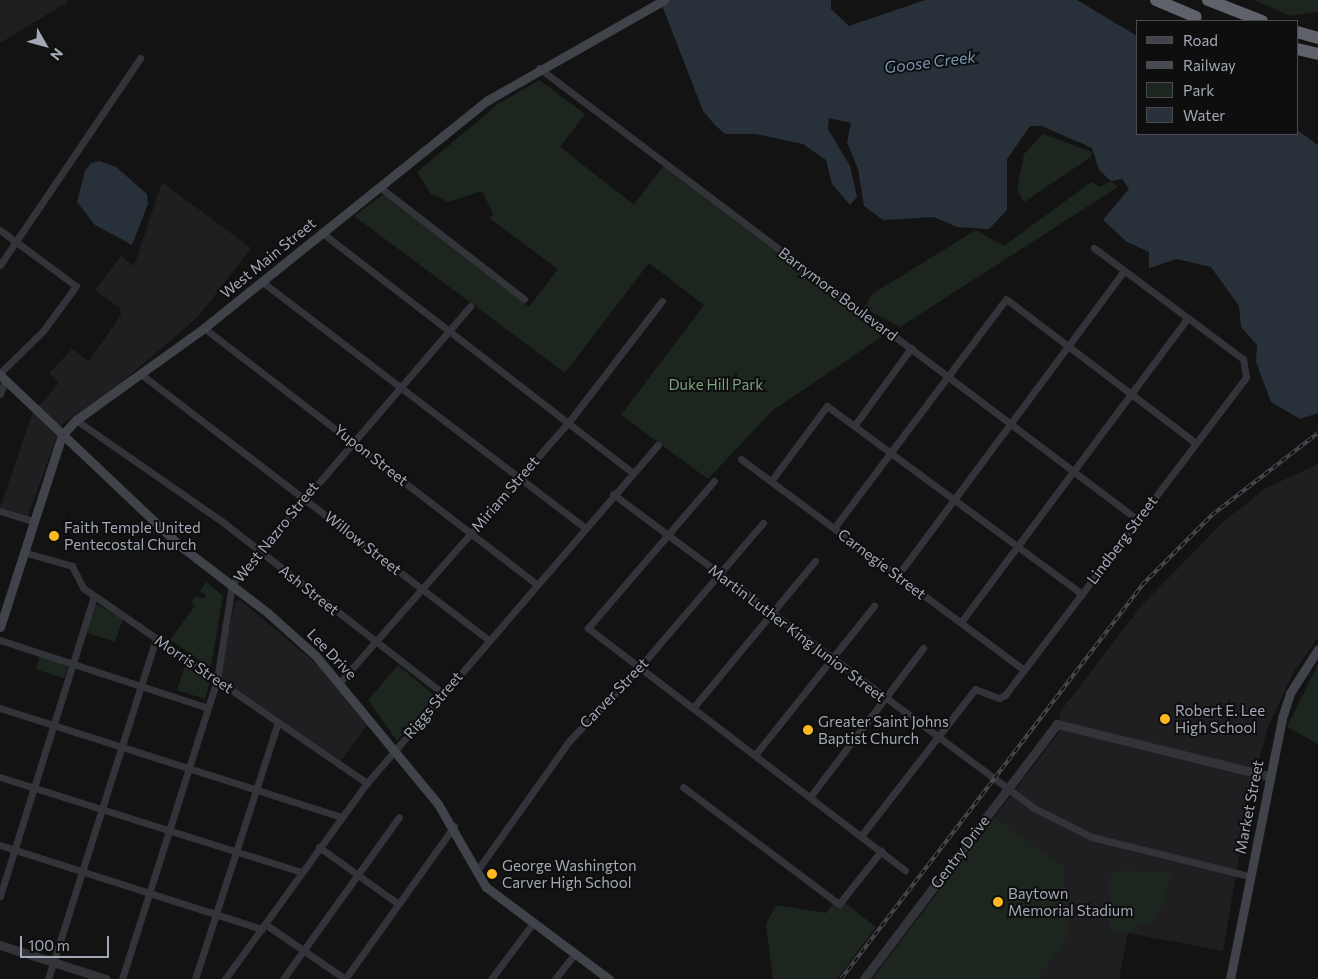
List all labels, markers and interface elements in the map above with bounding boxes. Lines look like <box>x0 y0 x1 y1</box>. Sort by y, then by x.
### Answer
north arrow <box>20 20 70 70</box>
legend <box>1136 20 1298 135</box>
text: Road <box>1183 31 1218 49</box>
text: N <box>47 45 67 64</box>
water label: Goose Creek <box>883 47 977 77</box>
text: Railway <box>1183 56 1236 74</box>
text: Park <box>1183 81 1214 99</box>
text: Water <box>1183 106 1225 124</box>
street label: West Main Street <box>217 214 319 302</box>
street label: Barrymore Boulevard <box>775 243 901 345</box>
park label: Duke Hill Park <box>669 376 763 394</box>
street label: Yupon Street <box>330 421 412 489</box>
street label: Miriam Street <box>467 453 543 535</box>
street label: West Nazro Street <box>230 478 322 586</box>
street label: Lindberg Street <box>1083 492 1161 588</box>
street label: Willow Street <box>321 507 405 579</box>
place label: Faith Temple United Pentecostal Church <box>64 518 201 553</box>
street label: Carnegie Street <box>834 525 930 603</box>
marker: Faith Temple United Pentecostal Church <box>48 530 60 542</box>
street label: Ash Street <box>275 561 343 619</box>
street label: Martin Luther King Junior Street <box>705 561 889 705</box>
street label: Lee Drive <box>303 625 361 683</box>
street label: Morris Street <box>151 631 237 697</box>
street label: Carver Street <box>576 654 652 732</box>
street label: Riggs Street <box>400 668 466 742</box>
place label: Robert E. Lee High School <box>1175 701 1265 736</box>
place label: Greater Saint Johns Baptist Church <box>818 712 949 747</box>
marker: Robert E. Lee High School <box>1159 713 1171 725</box>
marker: Greater Saint Johns Baptist Church <box>802 724 814 736</box>
street label: Market Street <box>1231 759 1267 855</box>
street label: Gentry Drive <box>927 812 993 892</box>
place label: George Washington Carver High School <box>502 856 637 891</box>
marker: George Washington Carver High School <box>486 868 498 880</box>
place label: Baytown Memorial Stadium <box>1008 884 1133 919</box>
marker: Baytown Memorial Stadium <box>992 896 1004 908</box>
scale bar <box>22 926 111 958</box>
text: 100 m <box>28 936 70 954</box>

